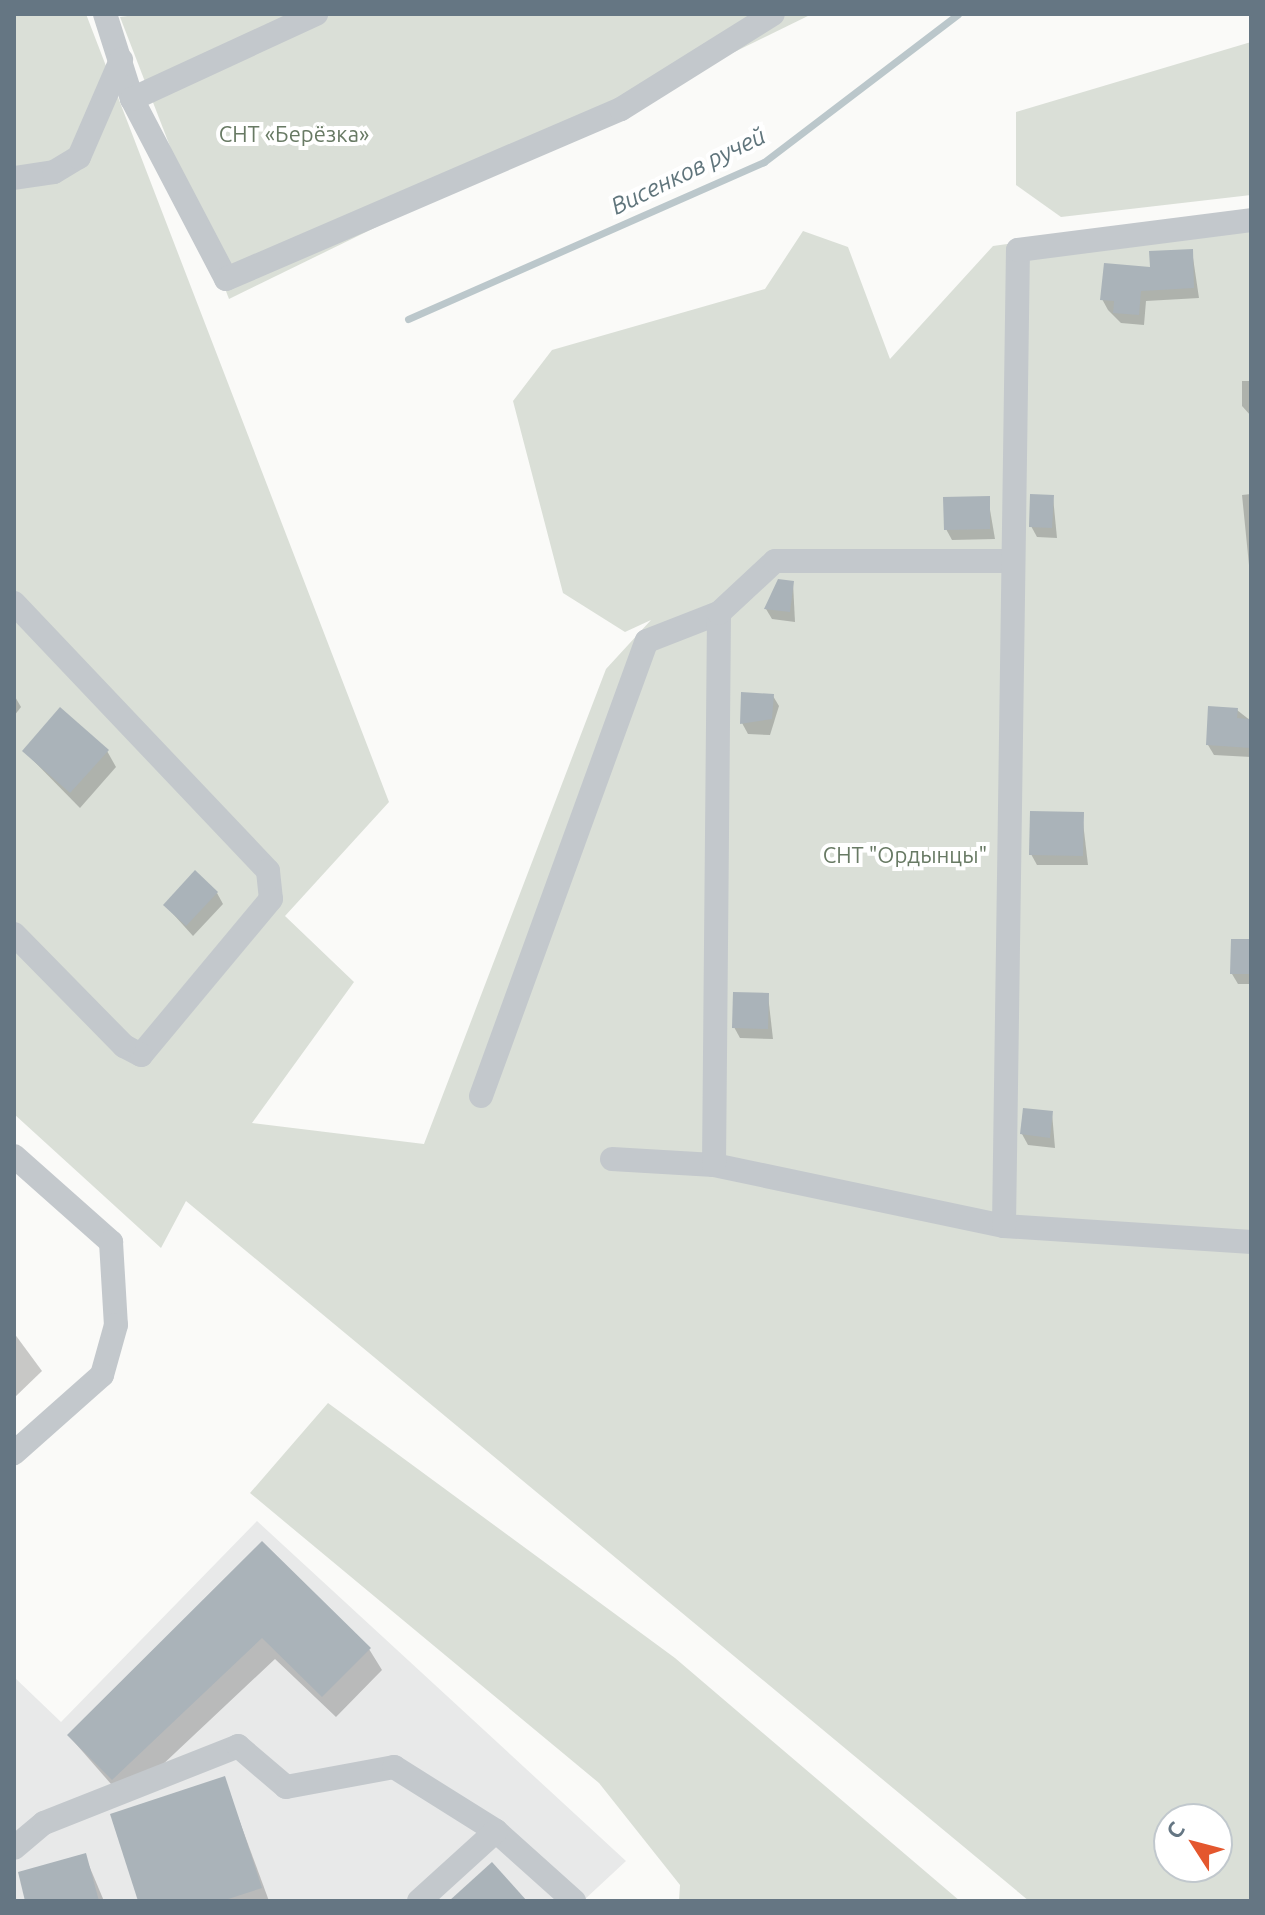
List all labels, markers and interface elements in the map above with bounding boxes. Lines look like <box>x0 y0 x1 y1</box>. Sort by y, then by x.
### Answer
park label: СНТ «Берёзка» <box>219 121 369 147</box>
water label: Висенков ручей <box>606 121 770 221</box>
park label: СНТ "Ордынцы" <box>823 842 987 868</box>
north arrow <box>1153 1803 1233 1883</box>
text: С <box>1161 1817 1189 1843</box>

